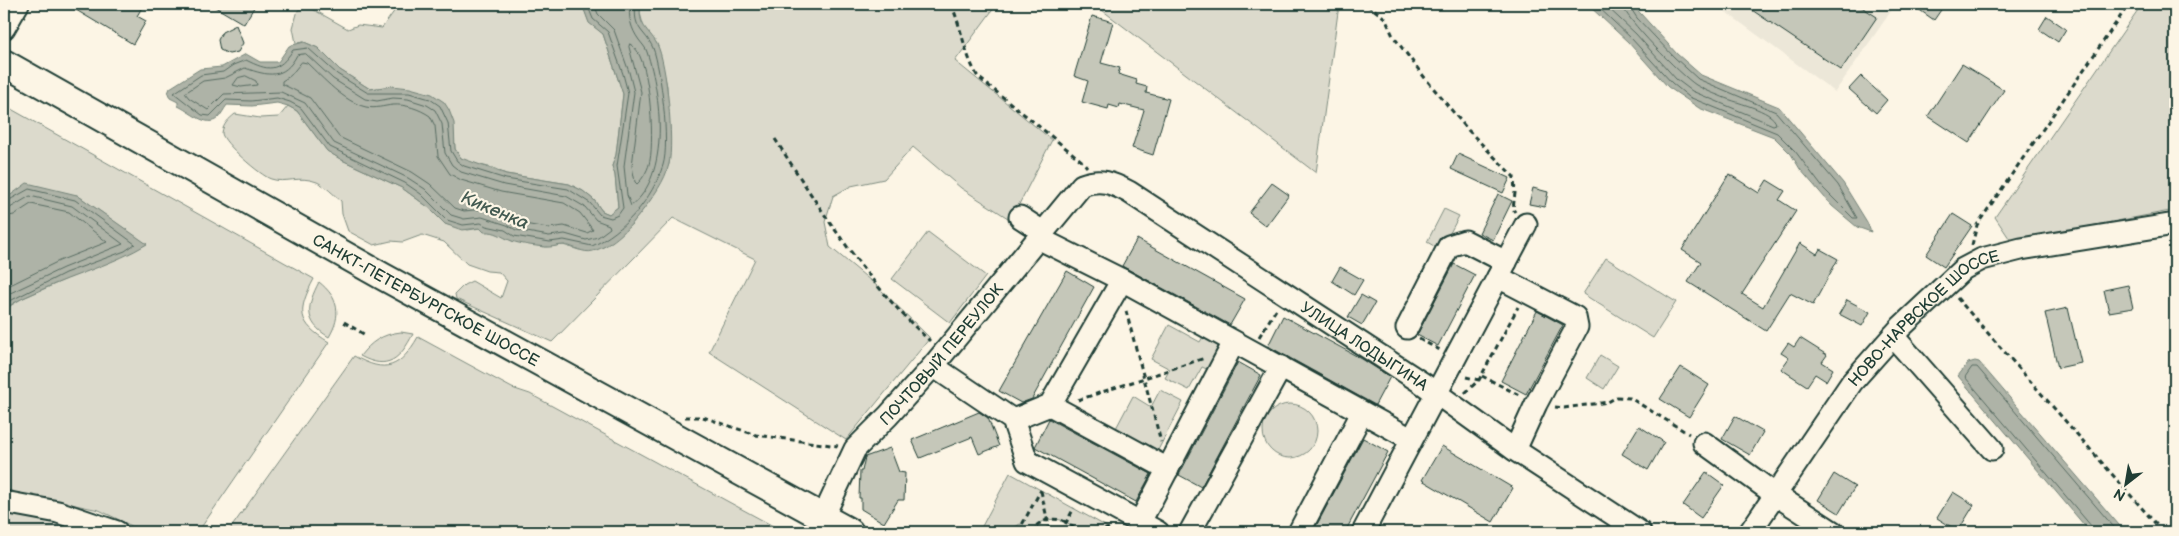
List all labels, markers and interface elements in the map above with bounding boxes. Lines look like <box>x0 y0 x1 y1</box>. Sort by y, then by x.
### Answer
water label: Кикенка <box>458 187 532 234</box>
street label: САНКТ-ПЕТЕРБУРГСКОЕ ШОССЕ <box>309 231 542 371</box>
street label: НОВО-НАРВСКОЕ ШОССЕ <box>1845 247 2001 391</box>
street label: ПОЧТОВЫЙ ПЕРЕУЛОК <box>876 280 1008 430</box>
street label: УЛИЦА ЛОДЫГИНА <box>1297 299 1432 395</box>
north arrow <box>2102 458 2152 508</box>
text: N <box>2111 485 2128 505</box>

